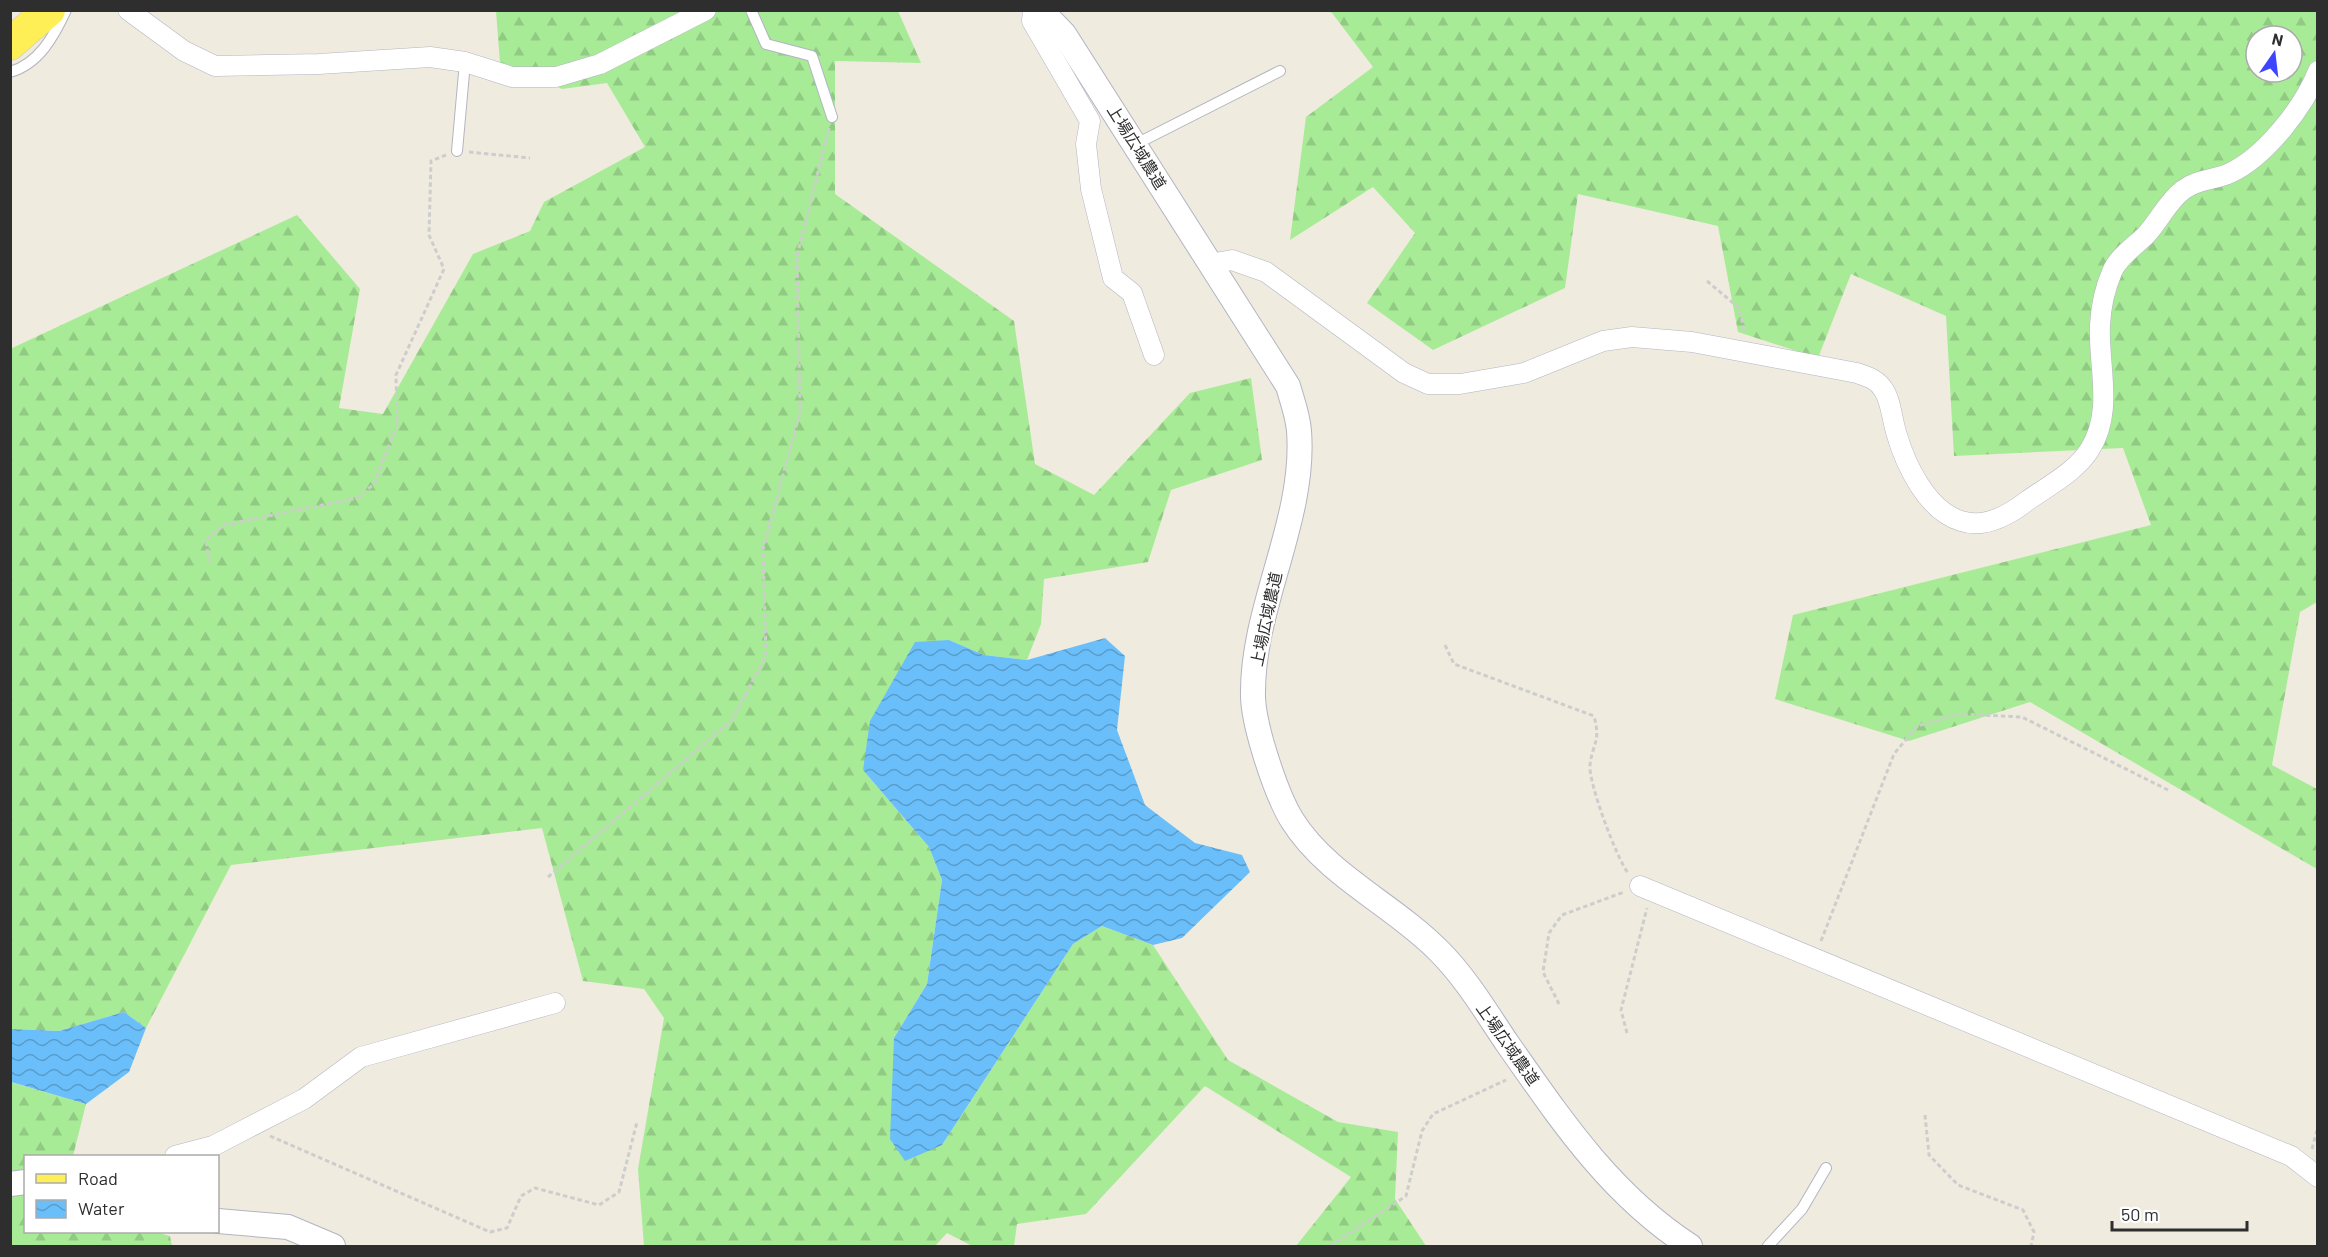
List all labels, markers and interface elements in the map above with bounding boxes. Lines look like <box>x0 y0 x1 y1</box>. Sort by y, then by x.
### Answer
north arrow <box>2244 24 2304 84</box>
text: N <box>2270 28 2285 49</box>
street label: 上場広域農道 <box>1104 101 1171 192</box>
street label: 上場広域農道 <box>1246 570 1285 668</box>
street label: 上場広域農道 <box>1473 999 1544 1088</box>
legend <box>24 1155 219 1233</box>
text: Road <box>78 1167 118 1189</box>
scale bar <box>2112 1194 2247 1232</box>
text: Water <box>78 1197 125 1219</box>
text: 50 m <box>2121 1203 2159 1225</box>

